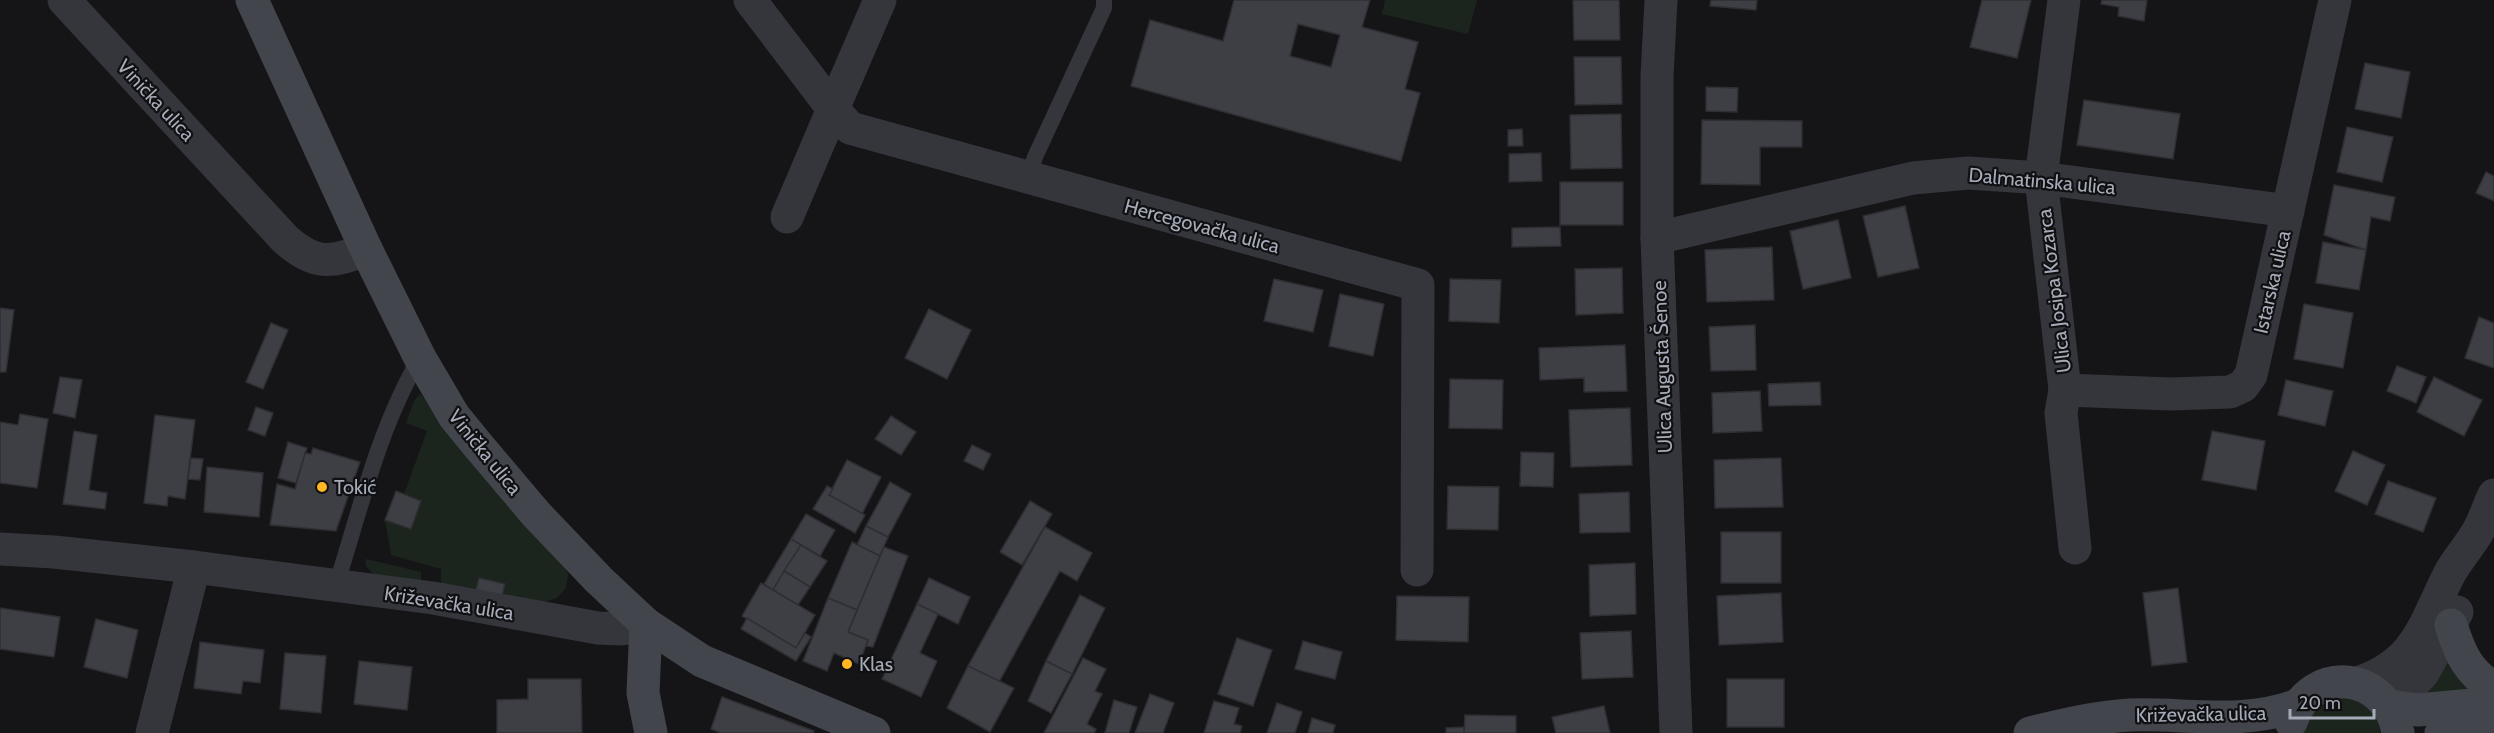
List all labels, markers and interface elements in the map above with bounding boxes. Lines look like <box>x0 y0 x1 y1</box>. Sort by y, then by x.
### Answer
street label: Vinička ulica <box>112 54 200 146</box>
street label: Dalmatinska ulica <box>1968 163 2117 199</box>
street label: Hercegovačka ulica <box>1122 194 1283 258</box>
street label: Ulica Josipa Kozarca <box>2032 207 2076 374</box>
street label: Istarska ulica <box>2248 228 2296 336</box>
street label: Ulica Augusta Šenoe <box>1647 280 1677 454</box>
street label: Vinička ulica <box>443 404 527 500</box>
place label: Tokić <box>334 475 376 499</box>
marker: Tokić <box>315 480 329 494</box>
street label: Križevačka ulica <box>383 581 516 625</box>
place label: Klas <box>859 652 893 676</box>
marker: Klas <box>840 657 854 671</box>
scale bar <box>2290 682 2374 720</box>
text: 20 m <box>2299 692 2341 714</box>
street label: Križevačka ulica <box>2135 701 2267 727</box>

